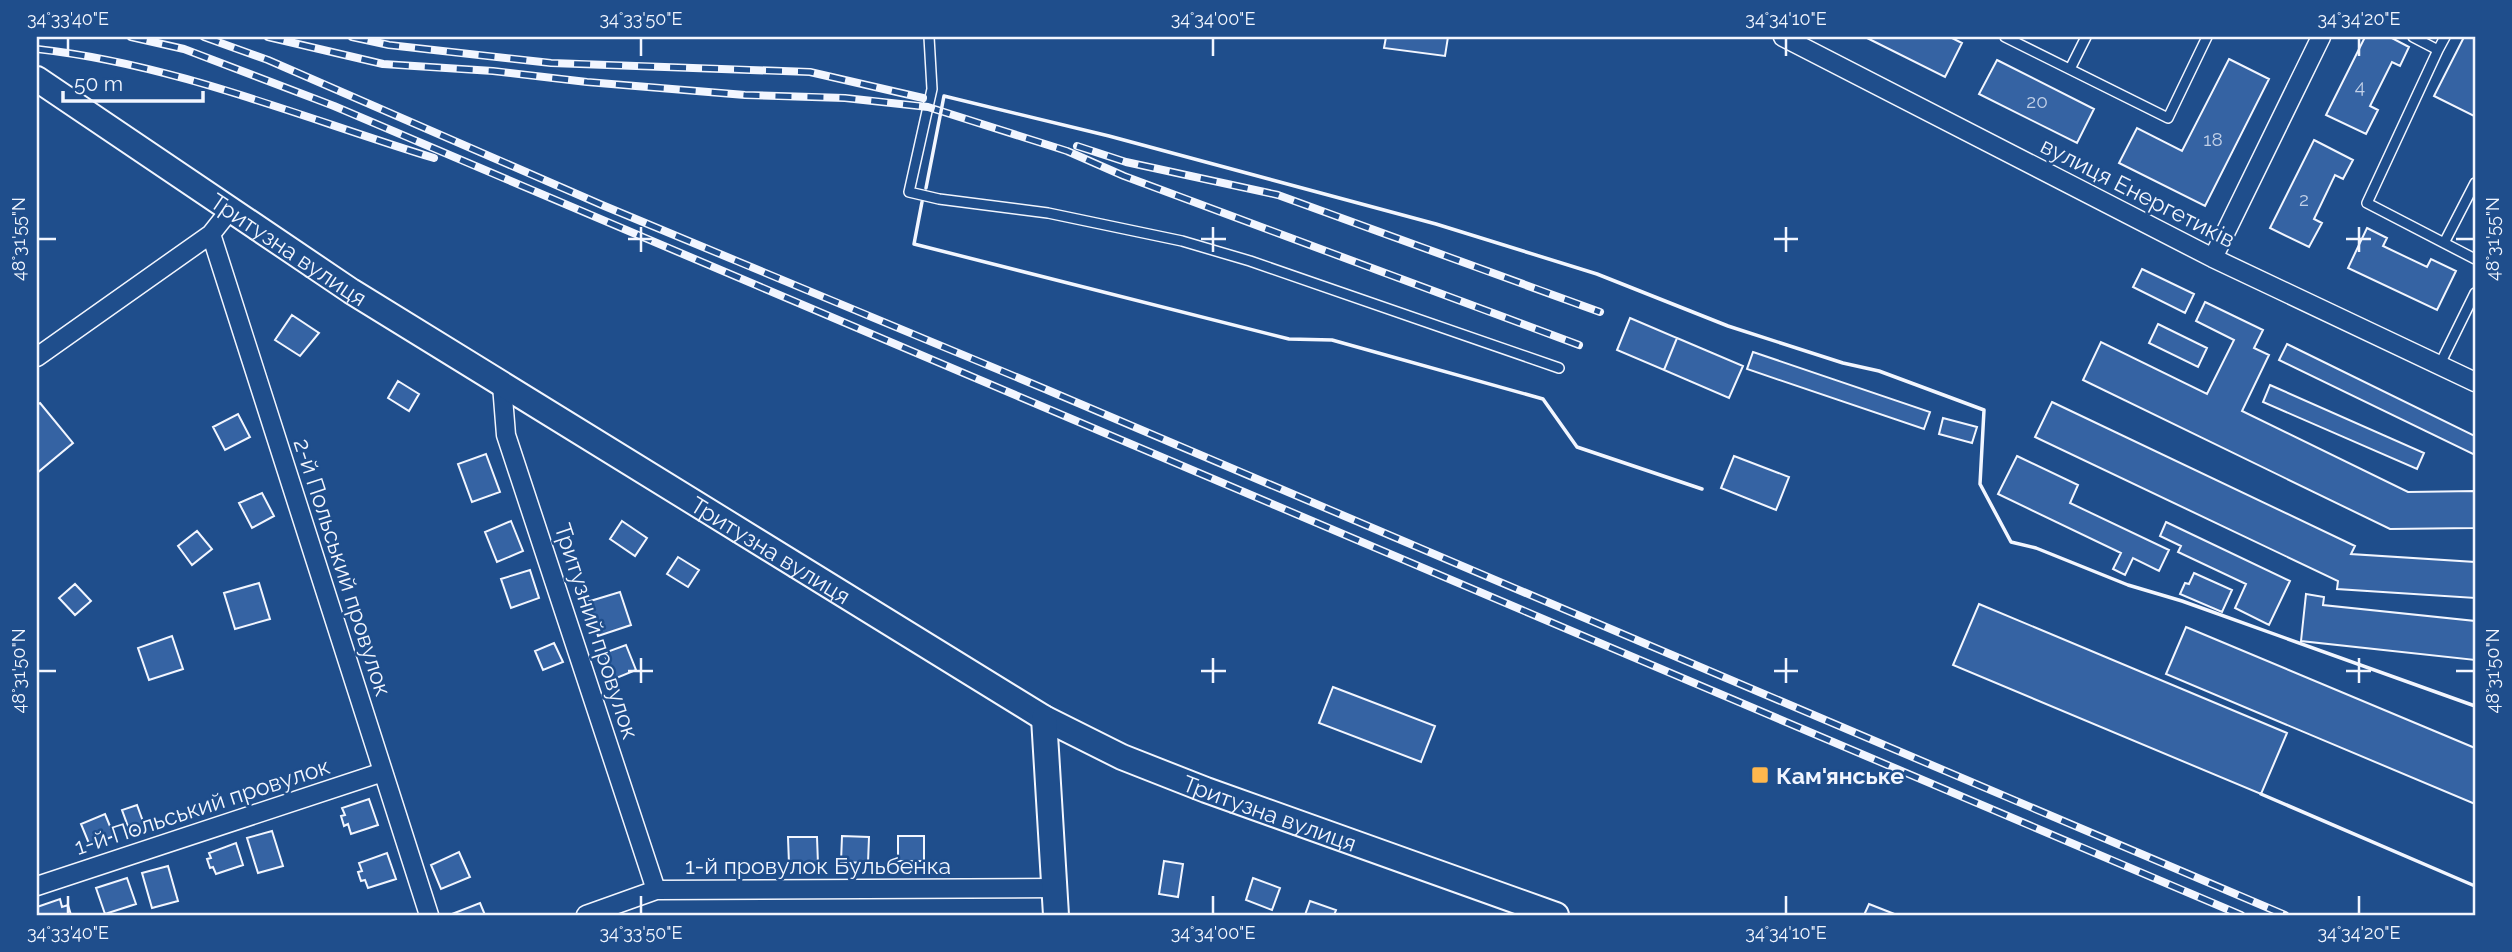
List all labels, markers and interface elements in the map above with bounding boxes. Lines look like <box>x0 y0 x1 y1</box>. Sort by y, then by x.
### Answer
text: 34°33'40"E <box>27 8 109 29</box>
text: 34°33'50"E <box>599 8 683 29</box>
text: 34°34'00"E <box>1171 8 1255 29</box>
text: 34°34'10"E <box>1745 8 1827 29</box>
text: 34°34'20"E <box>2317 8 2401 29</box>
scale bar <box>63 60 203 104</box>
text: 50 m <box>74 71 123 96</box>
house number: 4 <box>2355 75 2365 97</box>
house number: 20 <box>2026 90 2048 112</box>
house number: 18 <box>2203 128 2223 150</box>
street label: вулиця Енергетиків <box>2036 131 2240 253</box>
street label: Тритузна вулиця <box>206 187 372 311</box>
house number: 2 <box>2299 188 2309 210</box>
text: 48°31'55"N <box>8 197 29 281</box>
text: 48°31'55"N <box>2482 197 2503 281</box>
street label: 2-й Польський провулок <box>289 435 397 699</box>
street label: Тритузна вулиця <box>686 490 856 609</box>
street label: Тритузний провулок <box>549 520 645 742</box>
text: 48°31'50"N <box>8 628 29 714</box>
text: 48°31'50"N <box>2482 628 2503 714</box>
street label: 1-й Польський провулок <box>71 752 333 860</box>
place label: Кам'янське <box>1776 762 1904 789</box>
marker: Кам'янське <box>1750 765 1770 785</box>
street label: Тритузна вулиця <box>1179 769 1360 856</box>
street label: 1-й провулок Бульбенка <box>685 852 951 879</box>
text: 34°33'40"E <box>27 922 109 943</box>
text: 34°33'50"E <box>599 922 683 943</box>
text: 34°34'00"E <box>1171 922 1255 943</box>
text: 34°34'10"E <box>1745 922 1827 943</box>
text: 34°34'20"E <box>2317 922 2401 943</box>

